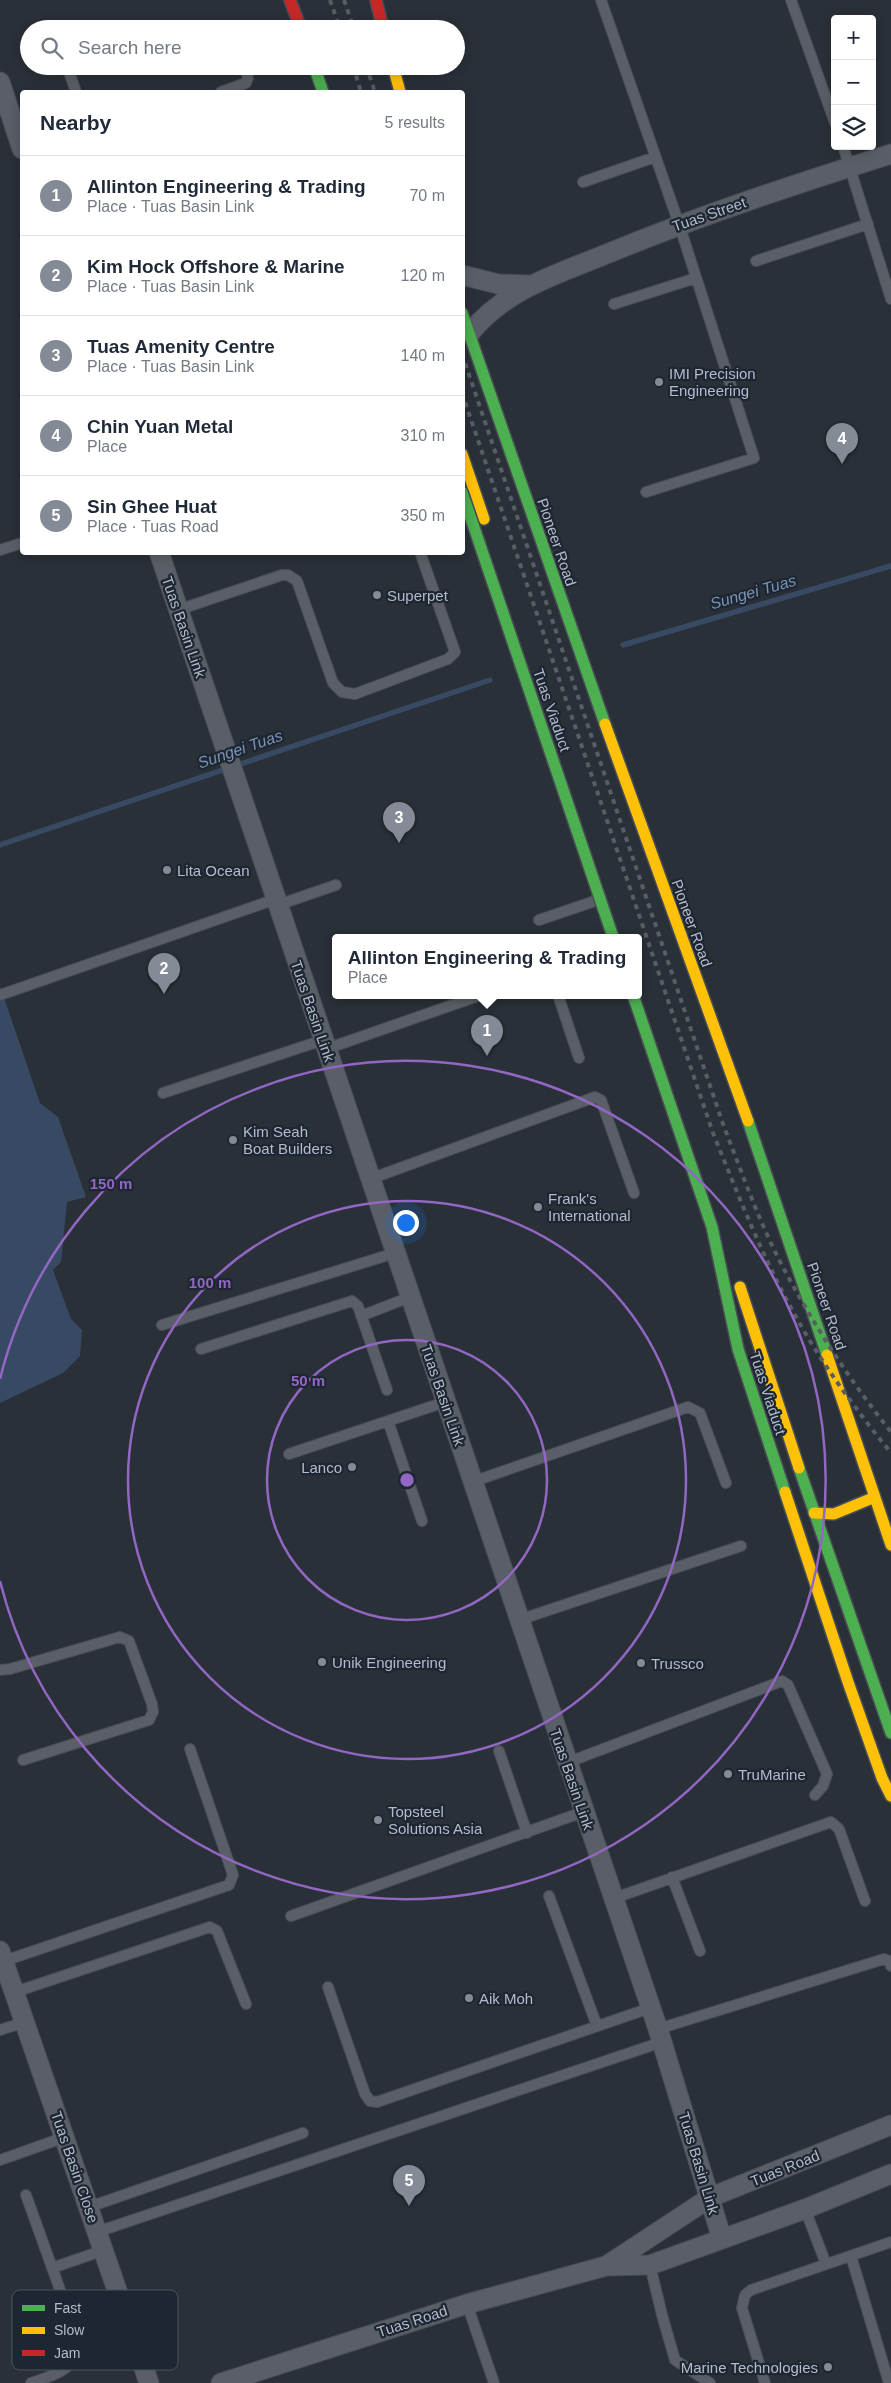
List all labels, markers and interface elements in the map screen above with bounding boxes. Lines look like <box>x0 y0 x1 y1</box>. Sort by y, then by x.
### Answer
map controls <box>831 15 876 150</box>
button: + <box>831 15 876 60</box>
search box <box>20 20 465 75</box>
icon: search <box>38 34 66 62</box>
text: Search here <box>78 37 182 58</box>
button: − <box>831 60 876 105</box>
button: layers <box>831 105 876 150</box>
text: Nearby <box>40 111 111 134</box>
text: 5 results <box>385 114 445 131</box>
text: Allinton Engineering & Trading <box>87 176 366 197</box>
text: 1 <box>52 187 60 204</box>
text: 70 m <box>409 187 445 204</box>
street label: Tuas Street <box>670 193 749 235</box>
text: Place · Tuas Basin Link <box>87 198 254 215</box>
text: Kim Hock Offshore & Marine <box>87 256 345 277</box>
text: 2 <box>52 267 60 284</box>
text: 120 m <box>401 267 445 284</box>
text: Place · Tuas Basin Link <box>87 278 254 295</box>
text: Tuas Amenity Centre <box>87 336 275 357</box>
text: 3 <box>52 347 60 364</box>
text: 140 m <box>401 347 445 364</box>
text: Place · Tuas Basin Link <box>87 358 254 375</box>
place label: IMI Precision Engineering <box>669 365 756 399</box>
marker: IMI Precision Engineering <box>653 376 665 388</box>
text: Chin Yuan Metal <box>87 416 233 437</box>
pin: 4 <box>826 423 858 464</box>
text: 4 <box>52 427 60 444</box>
text: 310 m <box>401 427 445 444</box>
text: Place <box>87 438 127 455</box>
text: Sin Ghee Huat <box>87 496 217 517</box>
street label: Pioneer Road <box>534 496 580 588</box>
text: 5 <box>52 507 60 524</box>
text: 350 m <box>401 507 445 524</box>
text: Place · Tuas Road <box>87 518 219 535</box>
water label: Sungei Tuas <box>708 572 798 612</box>
street label: Tuas Basin Link <box>159 574 209 680</box>
place label: Superpet <box>387 587 449 604</box>
marker: Superpet <box>371 589 383 601</box>
street label: Tuas Viaduct <box>530 666 574 755</box>
water label: Sungei Tuas <box>195 727 285 771</box>
pin: 3 <box>383 802 415 843</box>
place label: Lita Ocean <box>177 862 250 879</box>
marker: Lita Ocean <box>161 864 173 876</box>
street label: Pioneer Road <box>668 877 716 969</box>
popup <box>332 934 642 999</box>
text: Allinton Engineering & Trading <box>348 947 626 968</box>
pin: 2 <box>148 953 180 994</box>
street label: Tuas Basin Link <box>288 958 338 1064</box>
text: Place <box>348 969 388 986</box>
pin: 1 <box>471 1015 503 1056</box>
place label: Kim Seah Boat Builders <box>243 1123 332 1157</box>
marker: Kim Seah Boat Builders <box>227 1134 239 1146</box>
text: 150 m <box>90 1175 132 1192</box>
place label: Frank's International <box>548 1190 631 1224</box>
marker: Frank's International <box>532 1201 544 1213</box>
your location <box>393 1210 419 1236</box>
street label: Pioneer Road <box>804 1260 850 1352</box>
text: 100 m <box>189 1274 231 1291</box>
street label: Tuas Basin Link <box>418 1342 468 1448</box>
street label: Tuas Viaduct <box>747 1349 790 1438</box>
text: 50 m <box>291 1372 325 1389</box>
place label: Lanco <box>301 1459 342 1476</box>
marker: Lanco <box>346 1461 358 1473</box>
centre of rings <box>398 1471 416 1489</box>
place label: Unik Engineering <box>332 1654 446 1671</box>
place label: Trussco <box>651 1655 704 1672</box>
marker: Unik Engineering <box>316 1656 328 1668</box>
marker: Trussco <box>635 1657 647 1669</box>
street label: Tuas Basin Link <box>547 1726 597 1832</box>
place label: TruMarine <box>738 1766 806 1783</box>
marker: TruMarine <box>722 1768 734 1780</box>
place label: Topsteel Solutions Asia <box>388 1803 483 1837</box>
marker: Topsteel Solutions Asia <box>372 1814 384 1826</box>
place label: Aik Moh <box>479 1990 533 2007</box>
marker: Aik Moh <box>463 1992 475 2004</box>
street label: Tuas Basin Close <box>48 2109 102 2225</box>
street label: Tuas Basin Link <box>675 2110 723 2217</box>
street label: Tuas Road <box>748 2146 822 2190</box>
pin: 5 <box>393 2165 425 2206</box>
legend <box>12 2290 178 2370</box>
text: Fast <box>54 2300 81 2316</box>
street label: Tuas Road <box>375 2302 449 2340</box>
text: Slow <box>54 2322 85 2338</box>
text: Jam <box>54 2345 80 2361</box>
place label: Marine Technologies <box>681 2359 818 2376</box>
marker: Marine Technologies <box>822 2361 834 2373</box>

